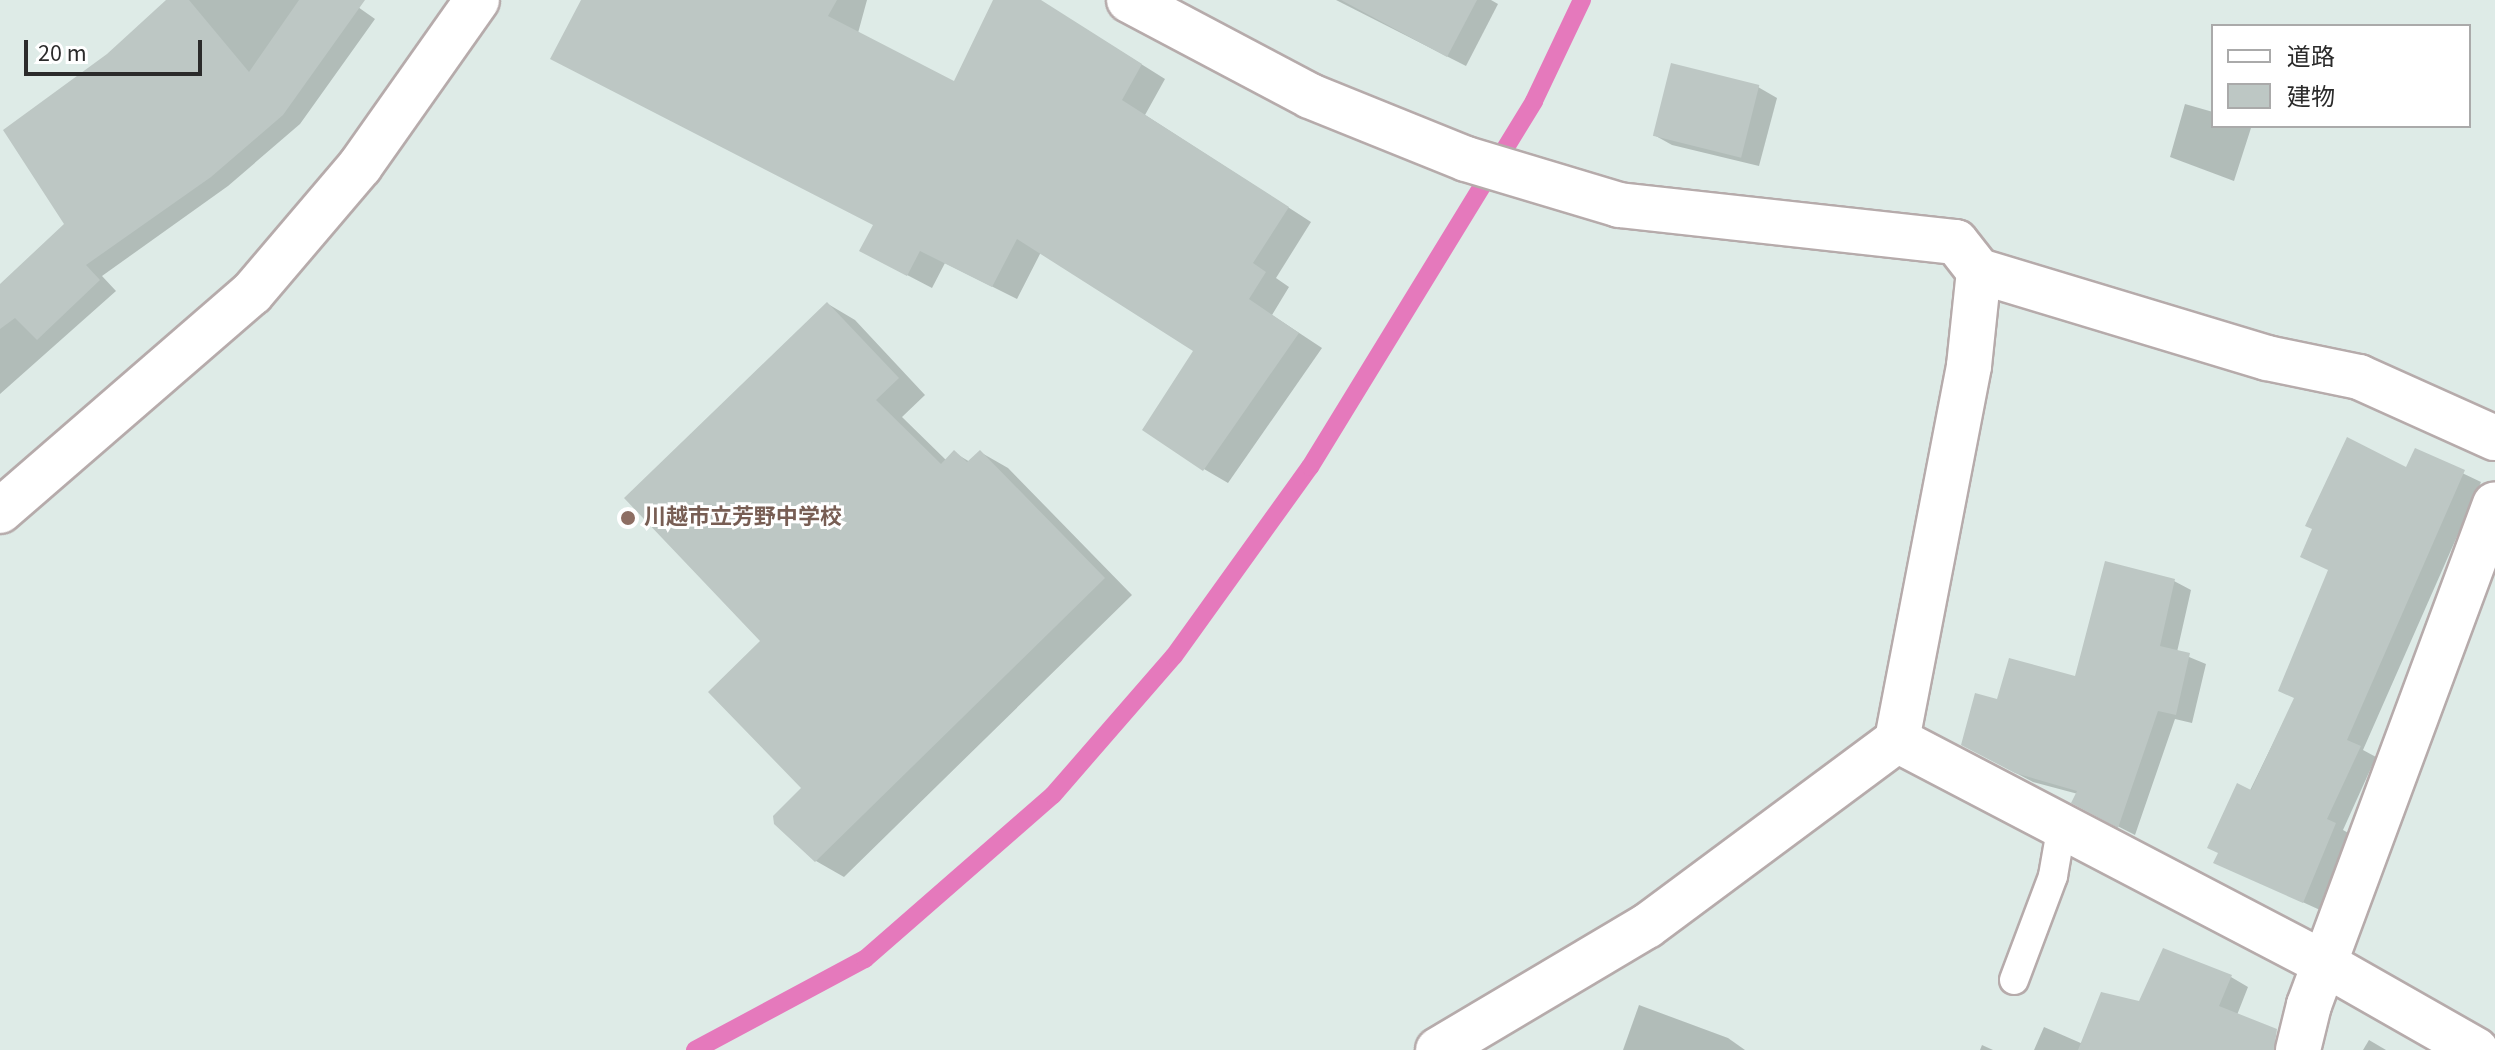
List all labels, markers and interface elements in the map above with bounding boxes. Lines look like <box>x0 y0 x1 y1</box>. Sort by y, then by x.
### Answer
scale bar <box>28 24 206 74</box>
legend <box>2211 24 2471 128</box>
text: 20 m <box>38 36 87 71</box>
text: 道路 <box>2287 40 2335 75</box>
text: 建物 <box>2287 80 2335 115</box>
place label: 川越市立芳野中学校 <box>644 505 842 531</box>
marker: 川越市立芳野中学校 <box>619 509 637 527</box>

